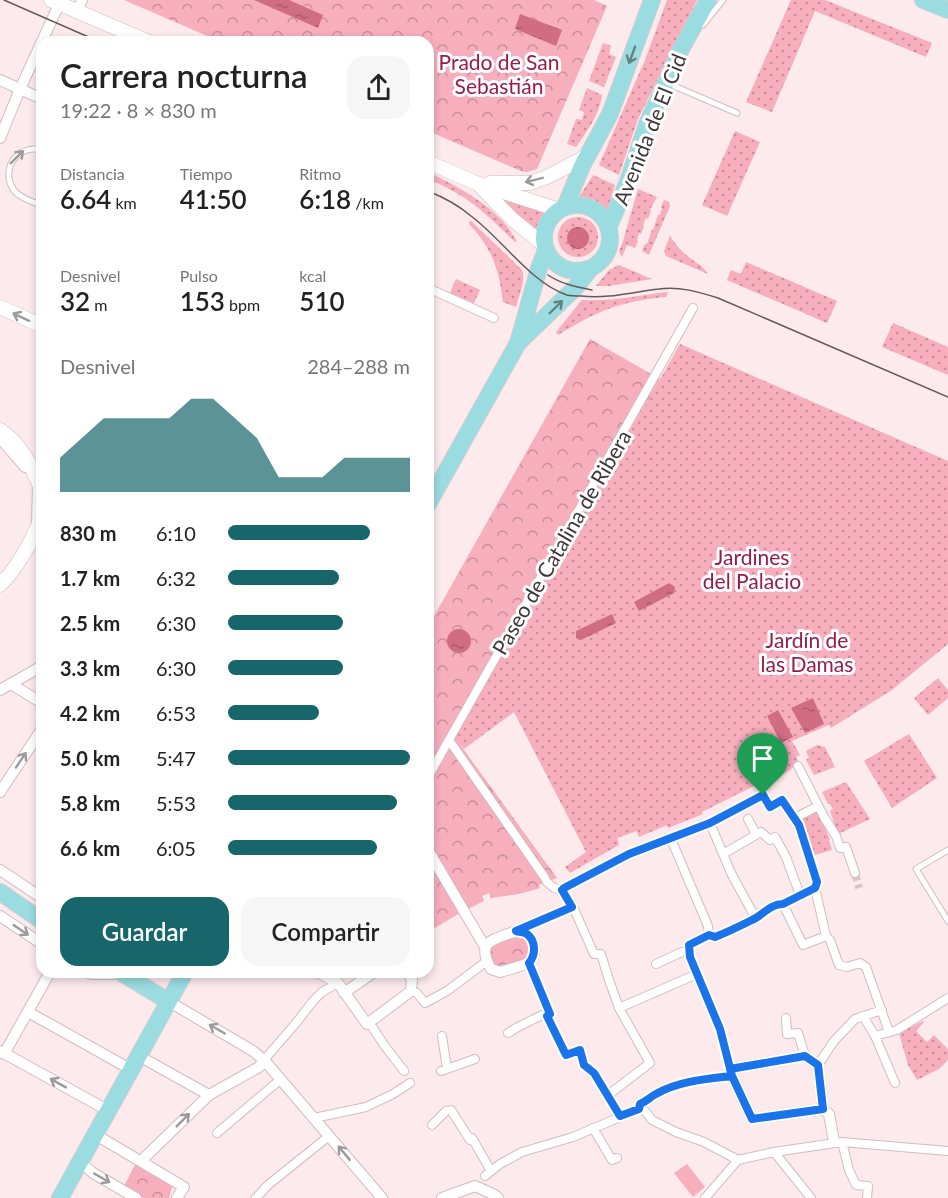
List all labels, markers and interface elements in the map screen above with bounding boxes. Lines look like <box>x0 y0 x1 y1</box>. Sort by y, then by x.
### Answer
one-way arrow <box>626 45 637 64</box>
park label: Prado de San Sebastián <box>439 49 560 98</box>
street label: Avenida de El Cid <box>607 50 691 208</box>
text: Carrera nocturna <box>60 55 308 95</box>
button: share <box>347 56 410 119</box>
text: 19:22 · 8 × 830 m <box>60 98 217 122</box>
one-way arrow <box>10 150 25 165</box>
text: Distancia <box>60 164 125 183</box>
text: Tiempo <box>180 164 233 183</box>
text: Ritmo <box>299 164 341 183</box>
one-way arrow <box>525 175 544 187</box>
text: 6.64 <box>60 183 111 215</box>
text: 41:50 <box>180 183 247 215</box>
text: 6:18 <box>299 183 351 215</box>
text: km <box>111 193 137 212</box>
text: /km <box>351 193 384 212</box>
text: Desnivel <box>60 266 120 285</box>
text: Pulso <box>180 266 218 285</box>
text: kcal <box>299 266 326 285</box>
text: 32 <box>60 285 90 317</box>
text: 153 <box>180 285 225 317</box>
text: 510 <box>299 285 345 317</box>
text: m <box>90 295 107 314</box>
text: bpm <box>225 295 260 314</box>
one-way arrow <box>548 300 563 315</box>
one-way arrow <box>12 310 30 321</box>
text: Desnivel <box>60 354 136 378</box>
text: 284–288 m <box>307 354 410 378</box>
street label: Paseo de Catalina de Ribera <box>486 425 636 659</box>
text: 830 m <box>60 521 116 545</box>
text: 6:10 <box>156 521 196 545</box>
park label: Jardines del Palacio <box>703 544 801 593</box>
text: 1.7 km <box>60 566 120 590</box>
text: 6:32 <box>156 566 196 590</box>
text: 2.5 km <box>60 611 120 635</box>
text: 6:30 <box>156 611 196 635</box>
park label: Jardín de las Damas <box>761 627 853 676</box>
text: 3.3 km <box>60 656 120 680</box>
text: 6:30 <box>156 656 196 680</box>
text: 4.2 km <box>60 701 120 725</box>
text: 6:53 <box>156 701 196 725</box>
pin <box>737 733 788 795</box>
icon: arrive <box>746 742 779 775</box>
text: 5.0 km <box>60 746 120 770</box>
text: 5:47 <box>156 746 196 770</box>
one-way arrow <box>15 753 27 769</box>
text: 5.8 km <box>60 791 120 815</box>
text: 5:53 <box>156 791 196 815</box>
text: 6.6 km <box>60 836 120 860</box>
text: 6:05 <box>156 836 196 860</box>
button: Guardar <box>60 897 229 966</box>
button: Compartir <box>241 897 410 966</box>
one-way arrow <box>12 924 29 936</box>
one-way arrow <box>209 1023 226 1035</box>
one-way arrow <box>49 1077 67 1088</box>
one-way arrow <box>175 1112 190 1127</box>
one-way arrow <box>337 1145 350 1161</box>
one-way arrow <box>93 1172 110 1184</box>

